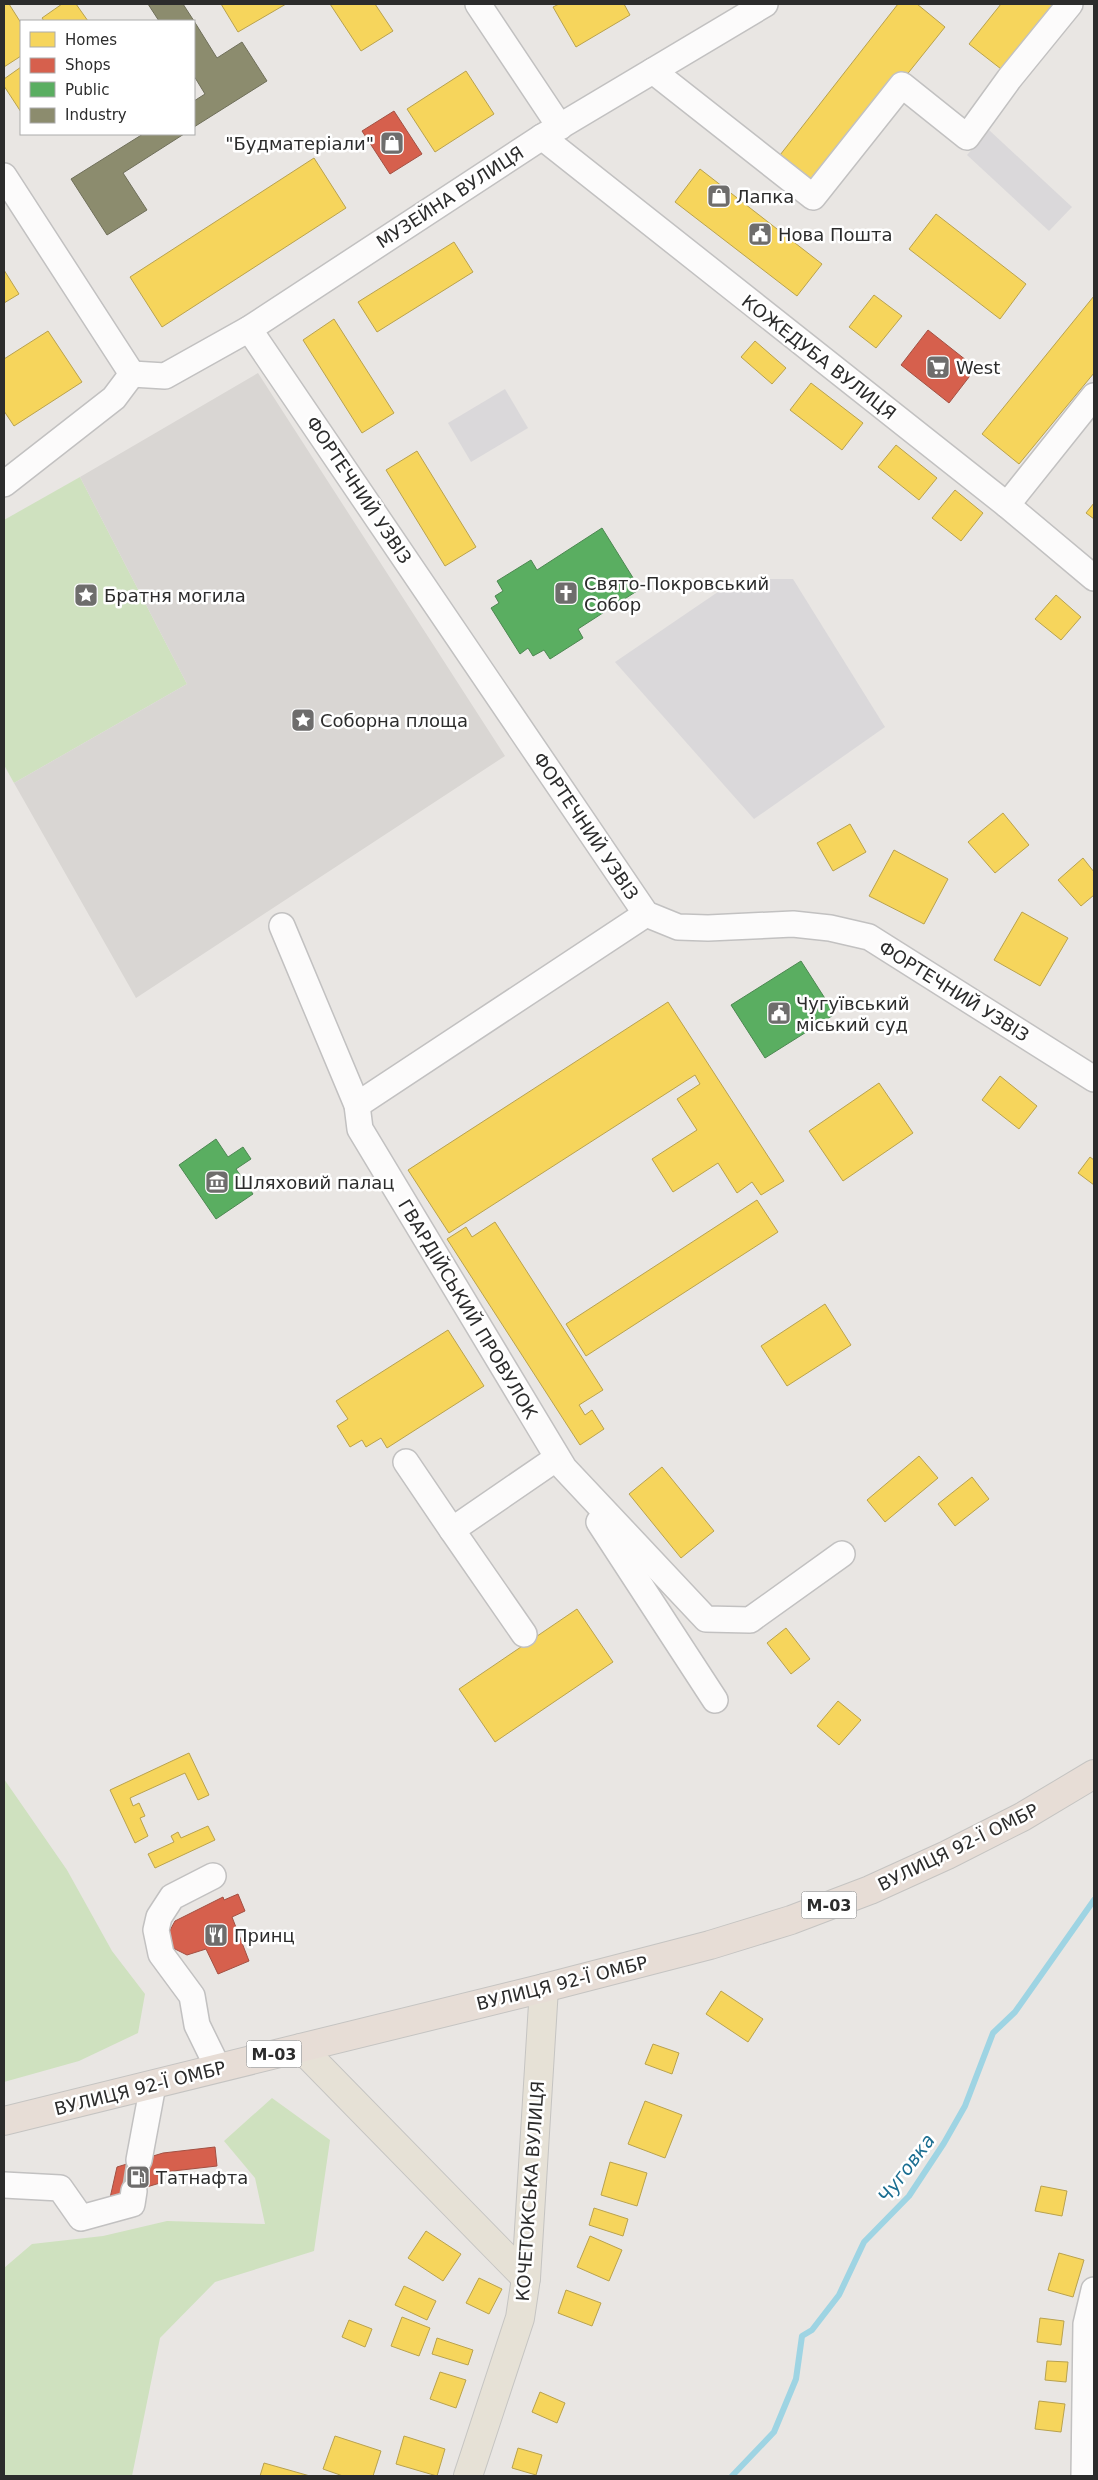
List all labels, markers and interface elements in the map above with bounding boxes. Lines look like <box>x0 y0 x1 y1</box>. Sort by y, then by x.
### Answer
legend <box>20 20 195 135</box>
text: Homes <box>65 31 117 49</box>
text: Shops <box>65 56 111 74</box>
text: Public <box>65 81 109 99</box>
text: Industry <box>65 106 127 124</box>
shop icon: "Будматеріали" <box>379 130 405 156</box>
place label: "Будматеріали" <box>225 133 374 154</box>
street label: МУЗЕЙНА ВУЛИЦЯ <box>372 142 528 252</box>
shop icon: Лапка <box>706 183 732 209</box>
place label: Лапка <box>736 186 794 207</box>
public building icon: Нова Пошта <box>747 221 773 247</box>
place label: Нова Пошта <box>778 224 892 245</box>
street label: КОЖЕДУБА ВУЛИЦЯ <box>738 290 900 424</box>
supermarket icon: West <box>925 354 951 380</box>
place label: West <box>956 357 1000 378</box>
street label: ФОРТЕЧНИЙ УЗВІЗ <box>302 412 416 568</box>
place label: Свято-Покровський Собор <box>584 573 769 615</box>
church icon: Свято-Покровський Собор <box>553 580 579 606</box>
place icon: Братня могила <box>73 582 99 608</box>
place label: Братня могила <box>104 585 246 606</box>
place icon: Соборна площа <box>290 707 316 733</box>
place label: Соборна площа <box>320 710 468 731</box>
street label: ФОРТЕЧНИЙ УЗВІЗ <box>529 748 643 904</box>
street label: ФОРТЕЧНИЙ УЗВІЗ <box>875 936 1033 1046</box>
place label: Чугуївський міський суд <box>796 993 909 1035</box>
public building icon: Чугуївський міський суд <box>766 1000 792 1026</box>
museum icon: Шляховий палац <box>204 1169 230 1195</box>
place label: Шляховий палац <box>234 1172 395 1193</box>
street label: ГВАРДІЙСЬКИЙ ПРОВУЛОК <box>394 1196 542 1423</box>
street label: ВУЛИЦЯ 92-Ї ОМБР <box>874 1799 1042 1895</box>
road number: М-03 <box>802 1892 856 1918</box>
restaurant icon: Принц <box>203 1922 229 1948</box>
place label: Принц <box>234 1925 295 1946</box>
street label: ВУЛИЦЯ 92-Ї ОМБР <box>474 1952 650 2014</box>
road number: М-03 <box>246 2040 302 2068</box>
street label: ВУЛИЦЯ 92-Ї ОМБР <box>52 2057 228 2119</box>
street label: КОЧЕТОКСЬКА ВУЛИЦЯ <box>512 2080 548 2302</box>
water label: Чуговка <box>873 2129 939 2207</box>
fuel station icon: Татнафта <box>125 2164 151 2190</box>
place label: Татнафта <box>155 2167 248 2188</box>

